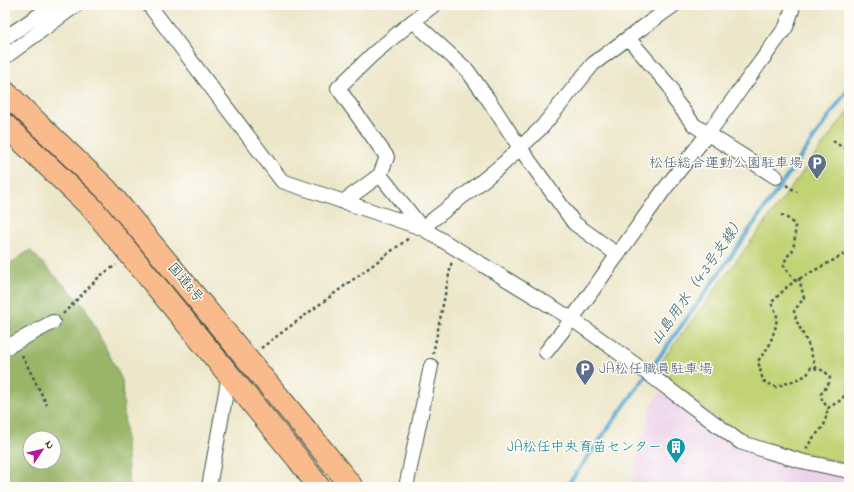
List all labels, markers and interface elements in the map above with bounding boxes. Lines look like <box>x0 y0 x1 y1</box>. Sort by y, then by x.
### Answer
parking icon: 松任総合運動公園駐車場 <box>806 152 828 180</box>
place label: 松任総合運動公園駐車場 <box>649 153 803 174</box>
water label: 山島用水（4-3号支線） <box>645 212 751 350</box>
street label: 国道8号 <box>162 258 208 308</box>
parking icon: JA松任職員駐車場 <box>574 358 596 386</box>
place label: JA松任職員駐車場 <box>599 359 712 380</box>
north arrow <box>22 430 62 470</box>
building icon: JA松任中央育苗センター <box>665 436 687 464</box>
text: N <box>41 437 58 452</box>
place label: JA松任中央育苗センター <box>507 437 662 458</box>

